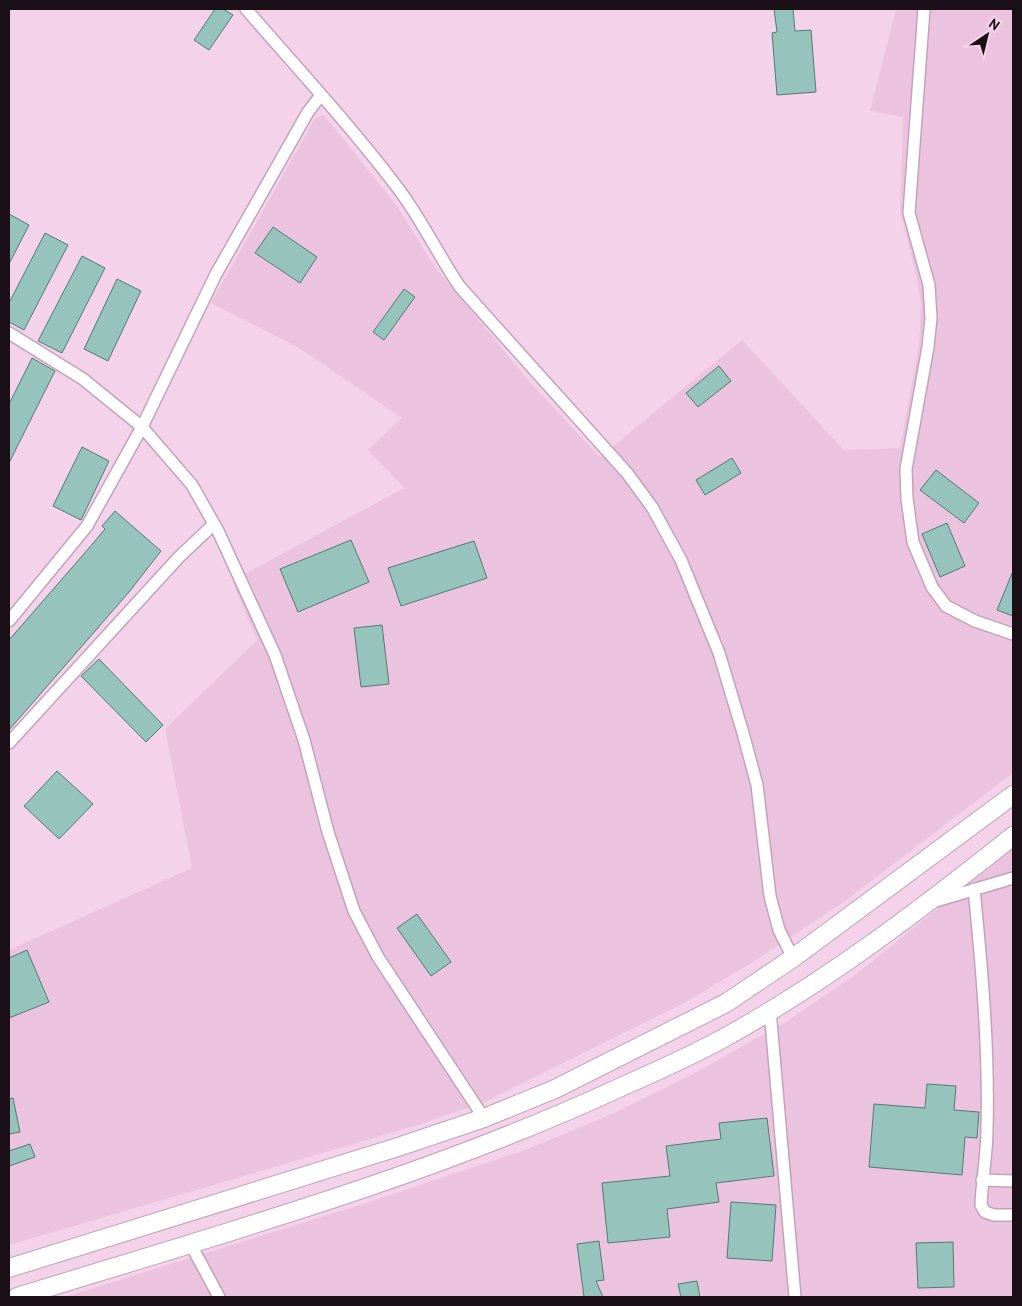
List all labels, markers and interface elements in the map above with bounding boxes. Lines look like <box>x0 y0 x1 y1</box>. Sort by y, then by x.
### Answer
north arrow <box>962 10 1012 60</box>
text: N <box>986 14 1003 34</box>

